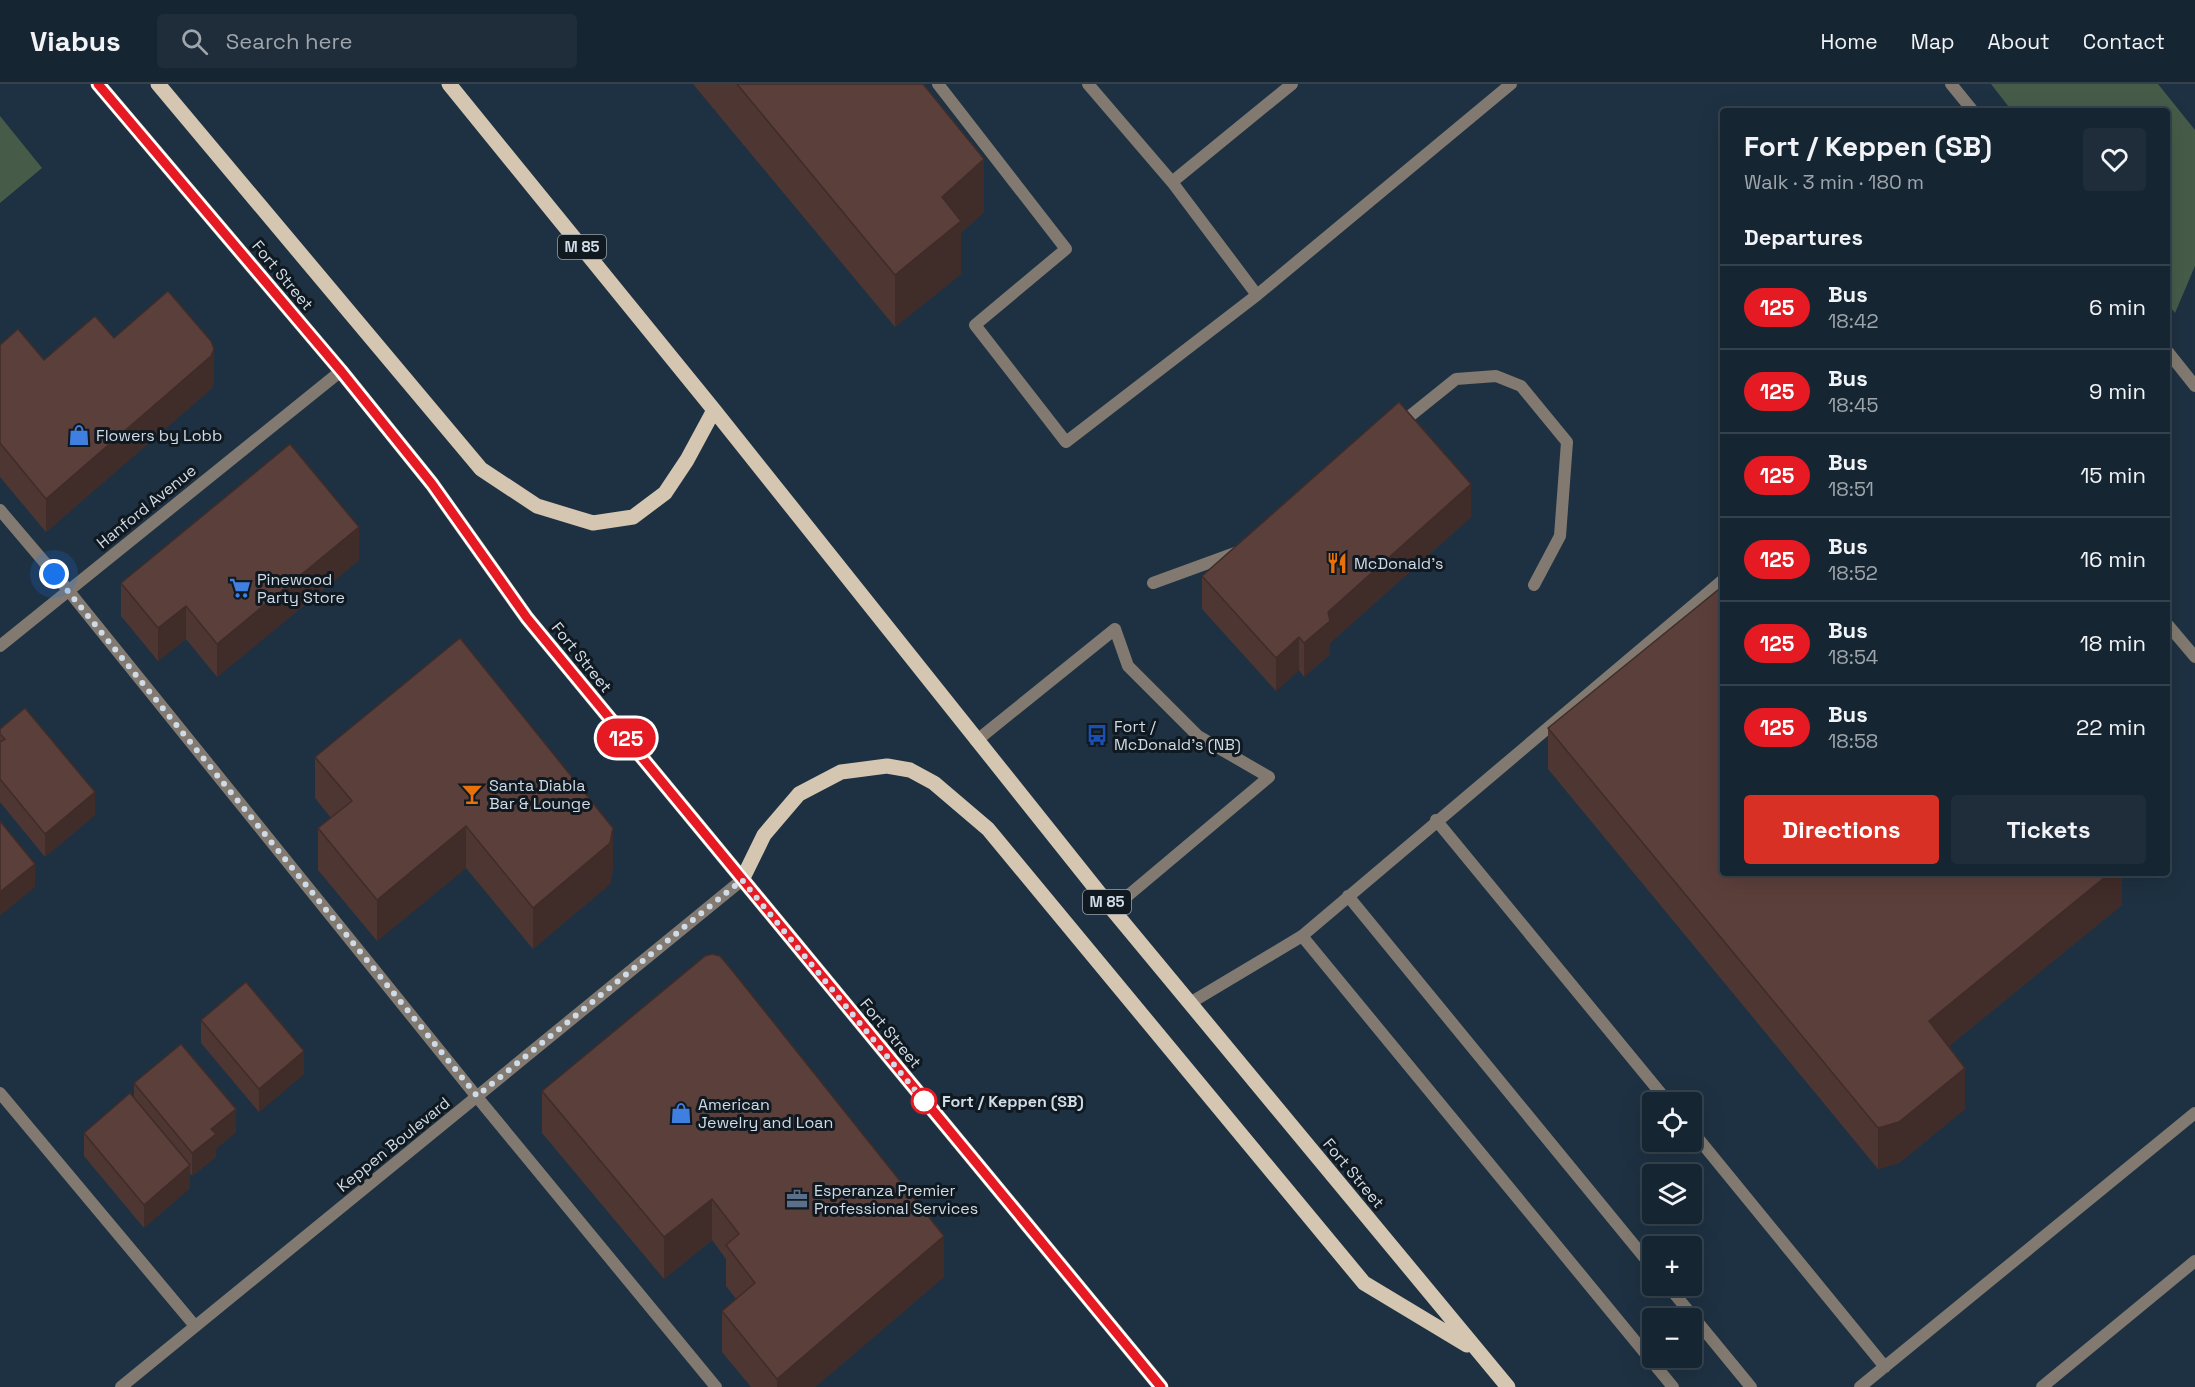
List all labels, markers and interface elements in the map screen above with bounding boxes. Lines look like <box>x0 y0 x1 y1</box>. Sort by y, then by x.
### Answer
search box <box>157 14 577 68</box>
text: Viabus <box>30 23 121 59</box>
icon: search <box>178 25 211 58</box>
text: Search here <box>226 27 353 55</box>
text: Home <box>1820 28 1878 55</box>
text: Map <box>1911 28 1955 55</box>
text: About <box>1988 28 2050 55</box>
text: Contact <box>2083 28 2165 55</box>
text: Fort / Keppen (SB) <box>1744 128 1992 164</box>
button: heart <box>2083 128 2146 191</box>
text: Walk · 3 min · 180 m <box>1744 169 1924 195</box>
text: Departures <box>1744 223 1863 251</box>
road number: M 85 <box>558 235 606 259</box>
street label: Fort Street <box>247 236 318 315</box>
text: Bus <box>1828 280 1868 308</box>
text: 6 min <box>2089 293 2146 321</box>
text: 125 <box>1760 294 1794 321</box>
text: 18:42 <box>1828 308 1878 334</box>
text: Bus <box>1828 364 1868 392</box>
text: 9 min <box>2089 377 2146 405</box>
text: 125 <box>1760 378 1794 405</box>
text: 18:45 <box>1828 392 1878 418</box>
shop icon: Flowers by Lobb <box>67 423 91 447</box>
place label: Flowers by Lobb <box>96 425 222 446</box>
text: Bus <box>1828 448 1868 476</box>
street label: Hanford Avenue <box>92 460 200 553</box>
text: 15 min <box>2080 461 2146 489</box>
text: 125 <box>1760 462 1794 489</box>
text: 18:51 <box>1828 476 1874 502</box>
text: Bus <box>1828 532 1868 560</box>
text: 16 min <box>2080 545 2146 573</box>
text: 125 <box>1760 546 1794 573</box>
restaurant icon: McDonald's <box>1325 551 1349 575</box>
place label: McDonald's <box>1354 553 1444 574</box>
your location <box>39 559 69 589</box>
text: 18:52 <box>1828 560 1878 586</box>
place label: Pinewood Party Store <box>257 569 345 608</box>
supermarket icon: Pinewood Party Store <box>228 576 252 600</box>
text: Bus <box>1828 616 1868 644</box>
street label: Fort Street <box>547 618 616 697</box>
text: 18 min <box>2080 629 2146 657</box>
text: 125 <box>1760 630 1794 657</box>
text: 18:54 <box>1828 644 1878 670</box>
text: Bus <box>1828 700 1868 728</box>
text: 22 min <box>2076 713 2146 741</box>
text: 125 <box>1760 714 1794 741</box>
place label: Fort / McDonald's (NB) <box>1114 716 1241 755</box>
line badge: 125 <box>592 718 660 758</box>
bus stop icon: Fort / McDonald's (NB) <box>1085 723 1109 747</box>
text: 125 <box>609 725 643 752</box>
text: 18:58 <box>1828 728 1878 754</box>
place label: Santa Diabla Bar & Lounge <box>489 775 591 814</box>
bar icon: Santa Diabla Bar & Lounge <box>460 782 484 806</box>
button: Directions <box>1744 795 1939 864</box>
button: Tickets <box>1951 795 2146 864</box>
road number: M 85 <box>1083 890 1131 914</box>
street label: Fort Street <box>855 994 926 1073</box>
marker: Fort / Keppen (SB) <box>911 1088 937 1114</box>
place label: Fort / Keppen (SB) <box>942 1091 1084 1112</box>
street label: Keppen Boulevard <box>332 1092 454 1197</box>
map controls <box>1642 1092 1702 1368</box>
button: locate <box>1642 1092 1702 1152</box>
place label: American Jewelry and Loan <box>698 1094 833 1133</box>
shop icon: American Jewelry and Loan <box>669 1101 693 1125</box>
street label: Fort Street <box>1318 1134 1389 1213</box>
button: layers <box>1642 1164 1702 1224</box>
place label: Esperanza Premier Professional Services <box>814 1180 978 1219</box>
office icon: Esperanza Premier Professional Services <box>785 1187 809 1211</box>
button: + <box>1642 1236 1702 1296</box>
button: − <box>1642 1308 1702 1368</box>

